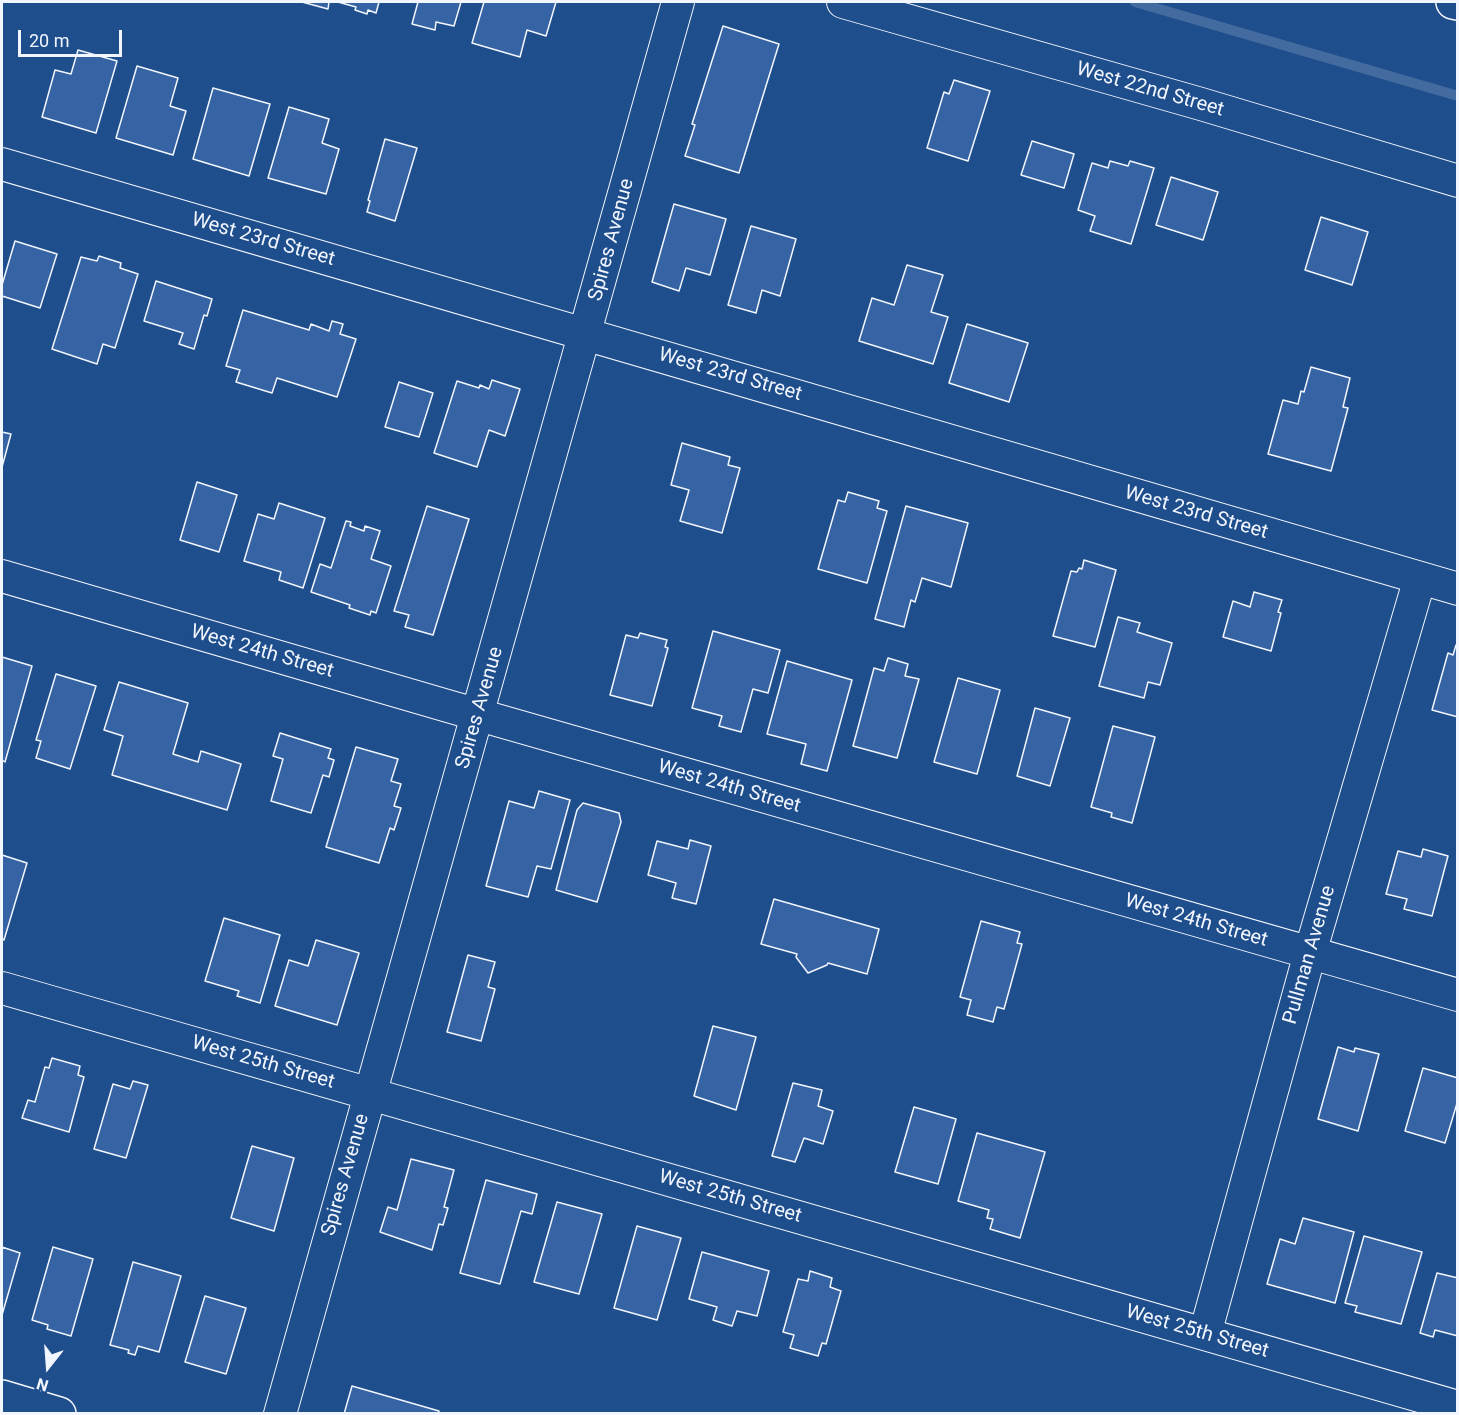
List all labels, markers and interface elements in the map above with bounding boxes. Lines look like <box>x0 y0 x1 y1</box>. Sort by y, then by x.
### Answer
scale bar <box>21 18 124 56</box>
text: 20 m <box>29 30 69 51</box>
street label: West 22nd Street <box>1073 57 1227 123</box>
street label: Spires Avenue <box>584 176 640 304</box>
street label: West 23rd Street <box>189 208 337 272</box>
street label: West 23rd Street <box>656 343 804 407</box>
street label: West 23rd Street <box>1122 481 1270 545</box>
street label: West 24th Street <box>188 620 336 684</box>
street label: Spires Avenue <box>451 644 509 772</box>
street label: West 24th Street <box>655 755 803 819</box>
street label: Pullman Avenue <box>1279 883 1341 1027</box>
street label: West 24th Street <box>1122 889 1270 953</box>
street label: West 25th Street <box>189 1031 337 1095</box>
street label: Spires Avenue <box>317 1111 375 1239</box>
street label: West 25th Street <box>656 1165 804 1229</box>
street label: West 25th Street <box>1123 1300 1271 1364</box>
north arrow <box>18 1337 78 1397</box>
text: N <box>34 1374 51 1395</box>

